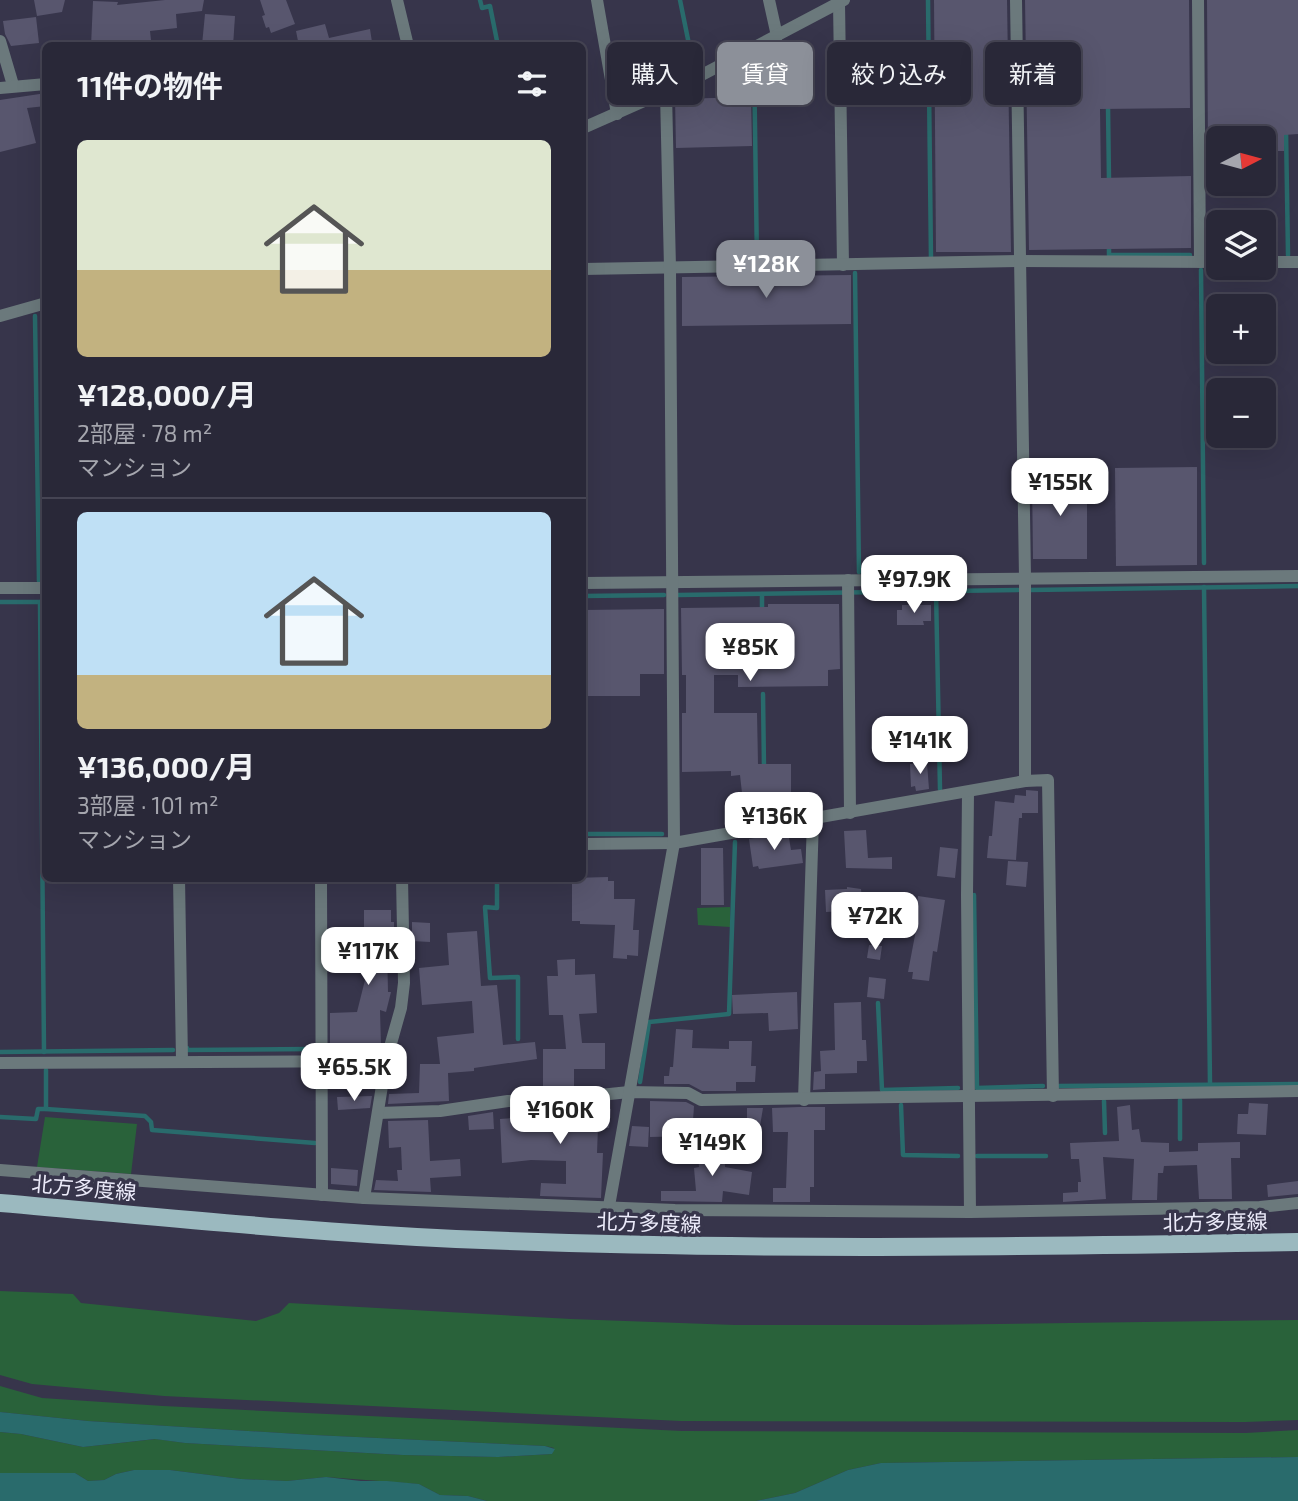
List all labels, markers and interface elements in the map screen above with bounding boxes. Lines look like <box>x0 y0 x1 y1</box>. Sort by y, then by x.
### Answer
chip: 購入 <box>607 42 703 105</box>
chip: 賃貸 <box>717 42 813 105</box>
chip: 絞り込み <box>827 42 971 105</box>
chip: 新着 <box>985 42 1081 105</box>
icon: filters <box>513 65 551 103</box>
text: 11件の物件 <box>77 67 223 103</box>
north arrow <box>1206 126 1276 196</box>
map controls <box>1206 126 1276 448</box>
icon: home <box>251 186 377 312</box>
button: layers <box>1206 210 1276 280</box>
pin: ¥128K <box>717 240 815 300</box>
text: ¥128K <box>732 249 800 277</box>
button: + <box>1206 294 1276 364</box>
text: ¥128,000/月 <box>77 376 257 412</box>
button: − <box>1206 378 1276 448</box>
text: 2部屋 · 78 m² <box>77 419 212 447</box>
text: マンション <box>77 453 192 481</box>
pin: ¥155K <box>1011 458 1109 518</box>
text: ¥155K <box>1027 467 1093 495</box>
pin: ¥97.9K <box>857 556 971 615</box>
icon: home <box>251 558 377 684</box>
text: ¥97.9K <box>877 564 951 592</box>
pin: ¥85K <box>709 624 791 683</box>
text: ¥85K <box>722 632 778 660</box>
pin: ¥141K <box>871 716 969 776</box>
text: ¥141K <box>888 725 952 753</box>
text: ¥136,000/月 <box>77 748 255 784</box>
text: 3部屋 · 101 m² <box>77 791 218 819</box>
pin: ¥136K <box>725 792 823 852</box>
text: ¥136K <box>741 801 807 829</box>
text: マンション <box>77 825 192 853</box>
pin: ¥72K <box>834 892 916 952</box>
text: ¥72K <box>847 901 903 929</box>
pin: ¥117K <box>319 928 417 987</box>
text: ¥117K <box>337 936 399 964</box>
pin: ¥65.5K <box>297 1044 411 1103</box>
text: ¥65.5K <box>317 1052 391 1080</box>
pin: ¥160K <box>511 1086 609 1146</box>
text: ¥160K <box>526 1095 594 1123</box>
pin: ¥149K <box>663 1118 761 1178</box>
text: ¥149K <box>678 1127 746 1155</box>
street label: 北方多度線 <box>31 1170 137 1204</box>
street label: 北方多度線 <box>596 1208 702 1236</box>
street label: 北方多度線 <box>1162 1208 1268 1234</box>

